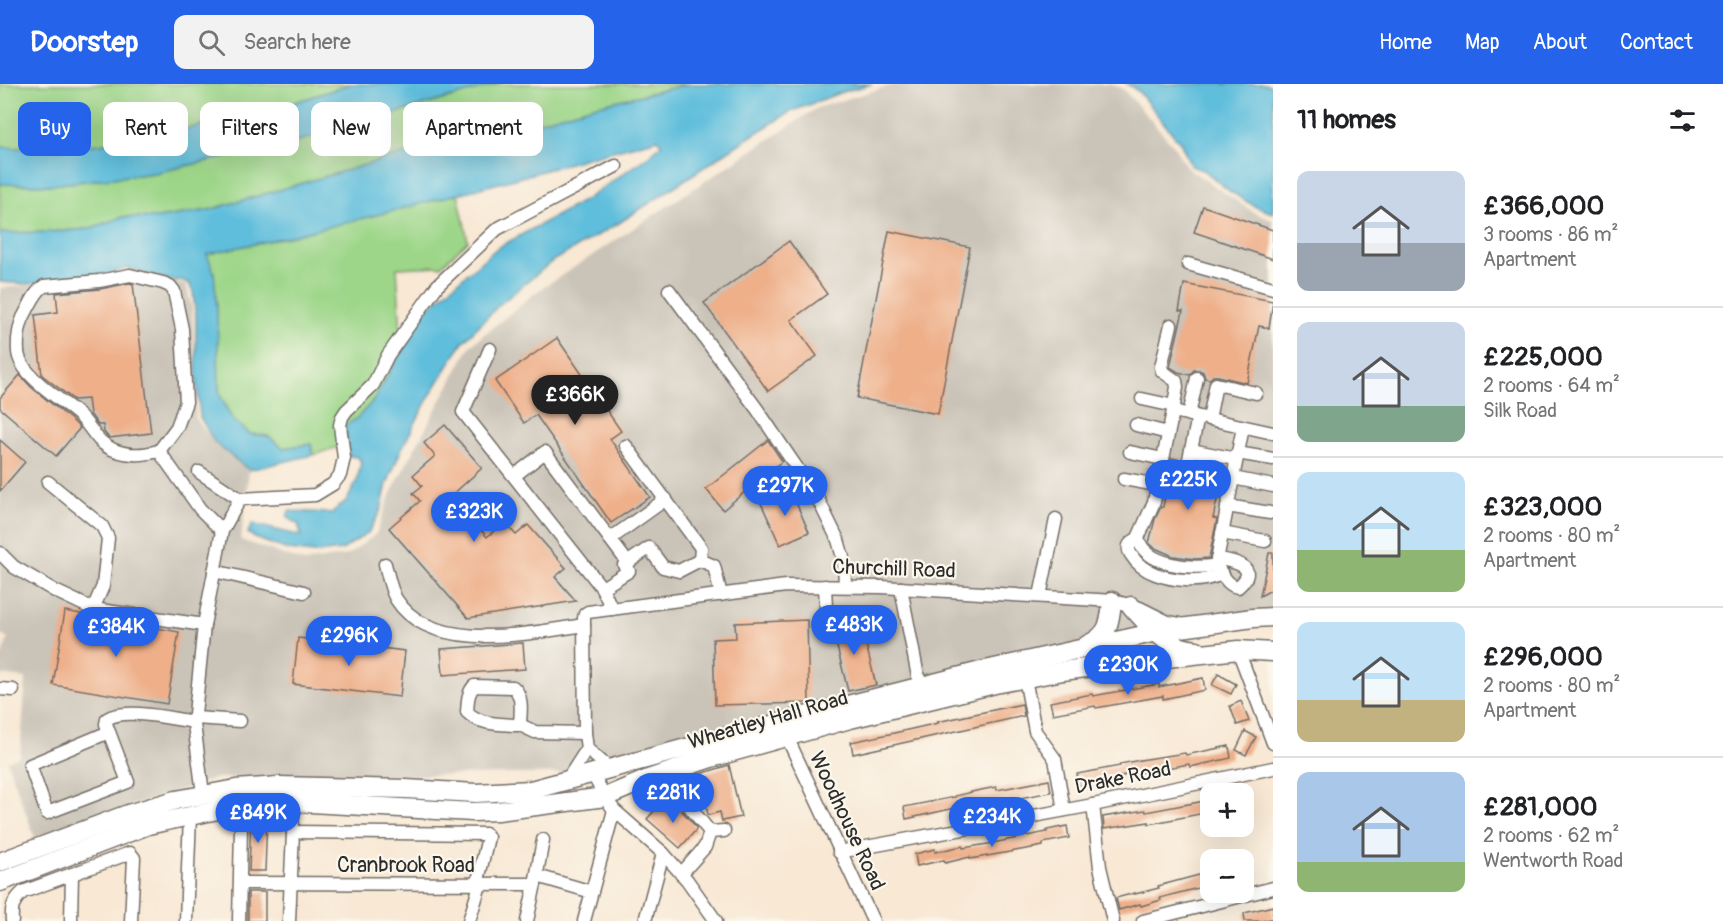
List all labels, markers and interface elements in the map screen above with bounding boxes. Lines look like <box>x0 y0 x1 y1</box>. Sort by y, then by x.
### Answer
search box <box>174 15 594 69</box>
text: Doorstep <box>30 25 138 60</box>
icon: search <box>195 26 228 59</box>
text: Search here <box>243 28 351 56</box>
text: Home <box>1379 29 1432 56</box>
text: Map <box>1465 29 1500 56</box>
text: About <box>1533 29 1587 56</box>
text: Contact <box>1620 29 1693 56</box>
chip: Buy <box>18 102 91 156</box>
chip: Rent <box>103 102 188 156</box>
chip: Filters <box>200 102 299 156</box>
chip: New <box>311 102 391 156</box>
chip: Apartment <box>403 102 543 156</box>
text: 11 homes <box>1297 104 1396 136</box>
icon: filters <box>1666 104 1699 137</box>
text: £366,000 <box>1483 190 1604 222</box>
icon: home <box>1345 195 1417 267</box>
text: 3 rooms · 86 m² <box>1483 222 1618 247</box>
text: Apartment <box>1483 247 1576 272</box>
text: £225,000 <box>1483 341 1603 373</box>
icon: home <box>1345 346 1417 418</box>
text: 2 rooms · 64 m² <box>1483 373 1620 398</box>
pin: £366K <box>533 375 617 426</box>
text: £366K <box>545 382 605 407</box>
text: Silk Road <box>1483 398 1557 423</box>
pin: £225K <box>1146 460 1230 511</box>
pin: £297K <box>743 466 827 517</box>
text: £225K <box>1159 467 1217 492</box>
text: £297K <box>757 473 813 498</box>
text: £323,000 <box>1483 491 1602 523</box>
pin: £323K <box>432 492 516 543</box>
icon: home <box>1345 496 1417 568</box>
text: £323K <box>445 499 503 524</box>
text: 2 rooms · 80 m² <box>1483 523 1620 548</box>
text: Apartment <box>1483 548 1576 573</box>
street label: Churchill Road <box>832 553 956 585</box>
pin: £483K <box>812 605 896 656</box>
pin: £384K <box>74 607 158 658</box>
text: £483K <box>825 612 883 637</box>
text: £384K <box>87 614 145 639</box>
pin: £296K <box>307 616 391 667</box>
text: £296K <box>320 623 378 648</box>
text: £296,000 <box>1483 641 1603 673</box>
pin: £230K <box>1086 645 1170 696</box>
icon: home <box>1345 646 1417 718</box>
text: £230K <box>1098 652 1158 677</box>
text: 2 rooms · 80 m² <box>1483 673 1620 698</box>
street label: Wheatley Hall Road <box>685 684 851 756</box>
text: Apartment <box>1483 698 1576 723</box>
street label: Woodhouse Road <box>803 747 891 895</box>
street label: Drake Road <box>1073 755 1173 801</box>
pin: £281K <box>631 773 715 824</box>
text: £281K <box>646 780 700 805</box>
map controls <box>1200 783 1254 903</box>
button: + <box>1200 783 1254 837</box>
text: £281,000 <box>1483 791 1597 823</box>
pin: £849K <box>216 793 300 844</box>
icon: home <box>1345 796 1417 868</box>
pin: £234K <box>950 797 1034 848</box>
text: £849K <box>230 800 286 825</box>
text: £234K <box>963 804 1021 829</box>
text: 2 rooms · 62 m² <box>1483 823 1619 848</box>
text: Wentworth Road <box>1483 848 1623 873</box>
button: − <box>1200 849 1254 903</box>
street label: Cranbrook Road <box>337 852 475 879</box>

